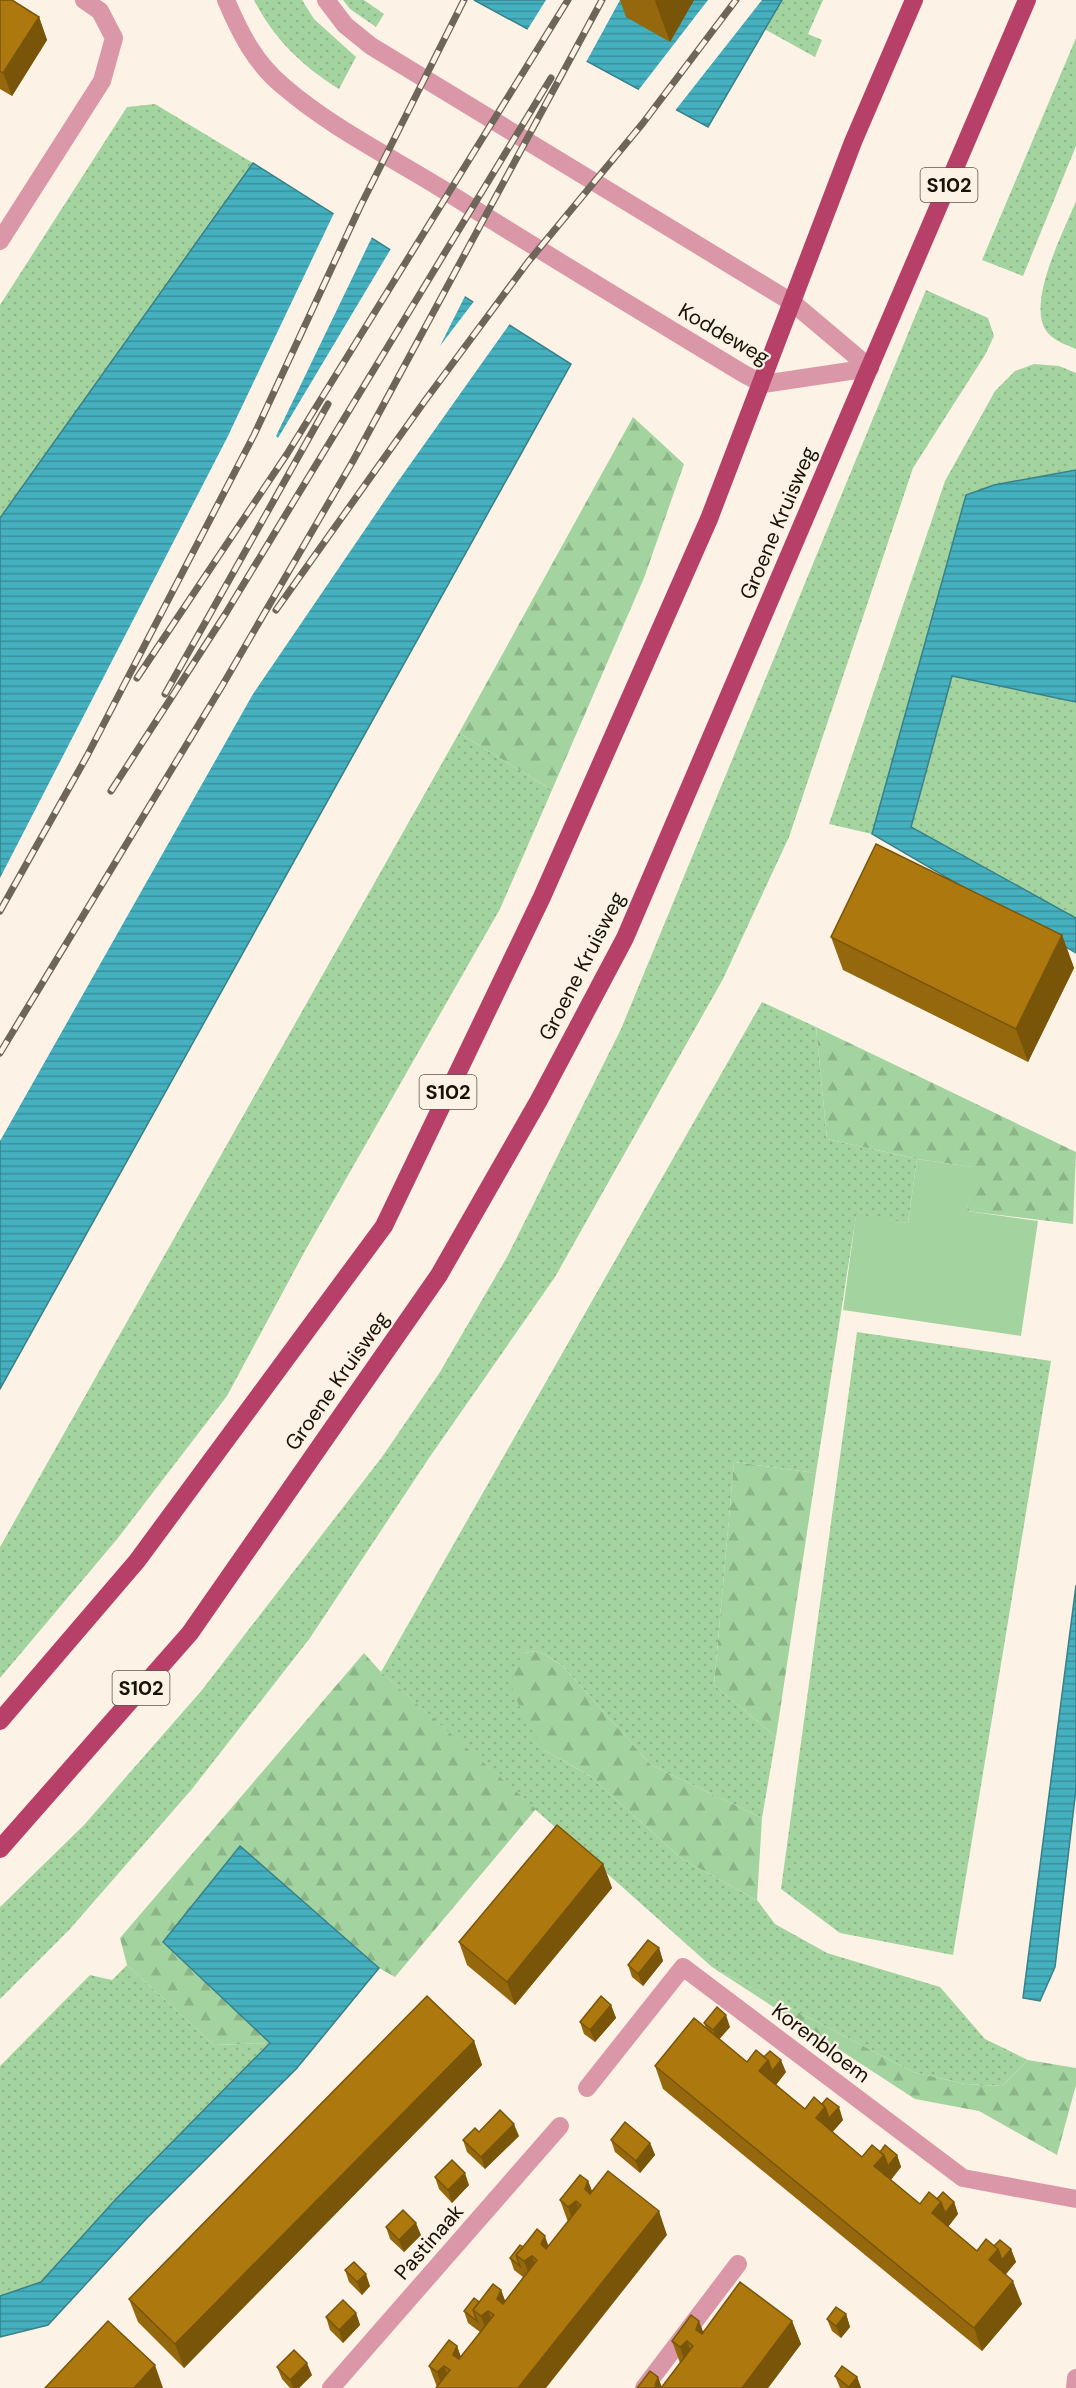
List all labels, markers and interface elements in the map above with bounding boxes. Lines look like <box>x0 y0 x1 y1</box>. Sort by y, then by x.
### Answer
road number: S102 <box>920 168 978 202</box>
street label: Koddeweg <box>673 297 775 372</box>
street label: Groene Kruisweg <box>733 442 823 604</box>
street label: Groene Kruisweg <box>532 886 632 1045</box>
road number: S102 <box>420 1075 476 1109</box>
street label: Groene Kruisweg <box>279 1306 396 1456</box>
road number: S102 <box>112 1671 170 1705</box>
street label: Korenbloem <box>766 1997 876 2089</box>
street label: Pastinaak <box>388 2198 470 2286</box>

